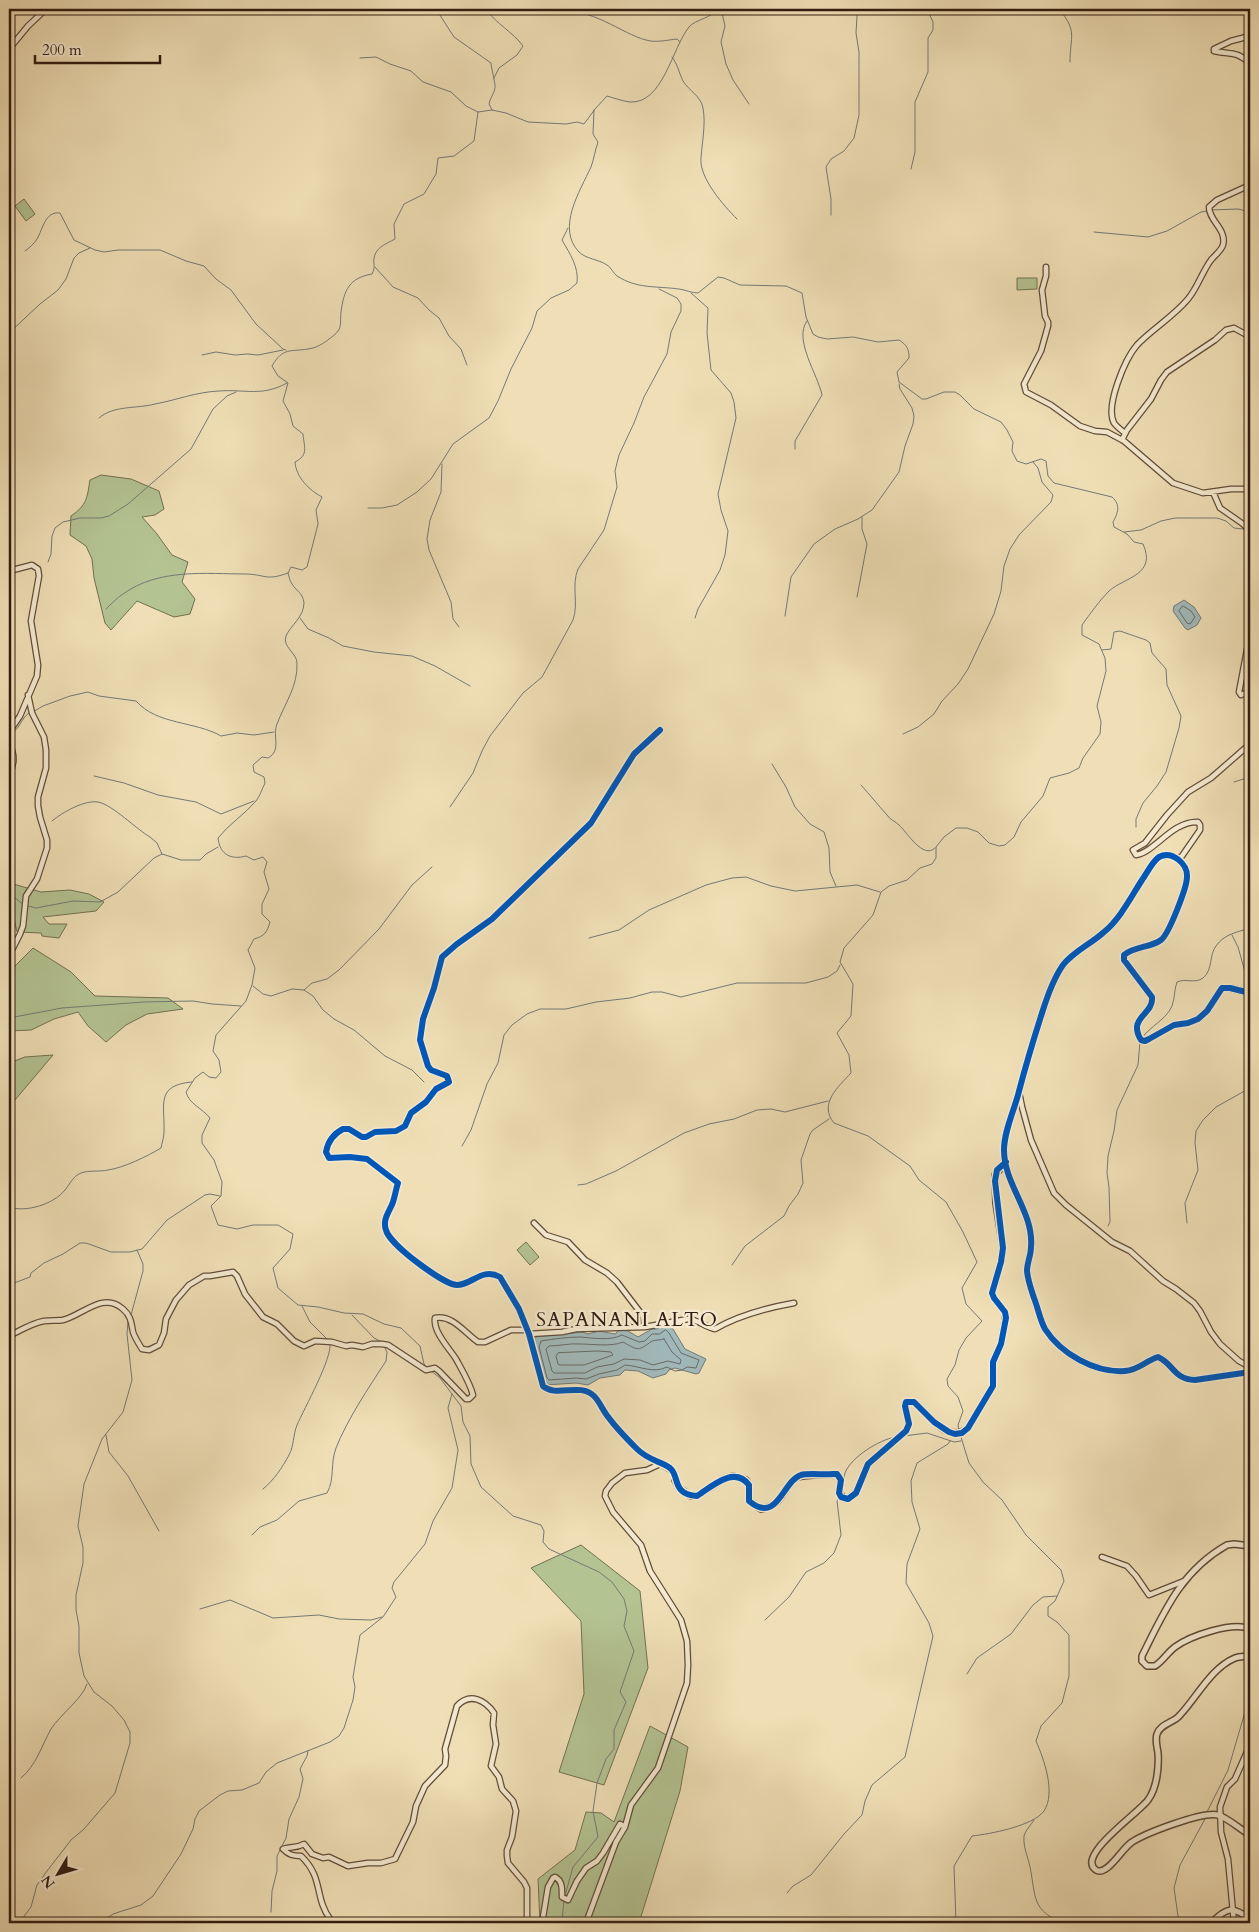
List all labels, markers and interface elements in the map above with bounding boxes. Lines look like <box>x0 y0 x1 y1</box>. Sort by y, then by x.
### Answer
scale bar <box>35 32 160 64</box>
text: 200 m <box>42 40 82 60</box>
district label: SAPANANI ALTO <box>536 1306 718 1333</box>
north arrow <box>32 1850 82 1900</box>
text: N <box>37 1871 59 1892</box>

